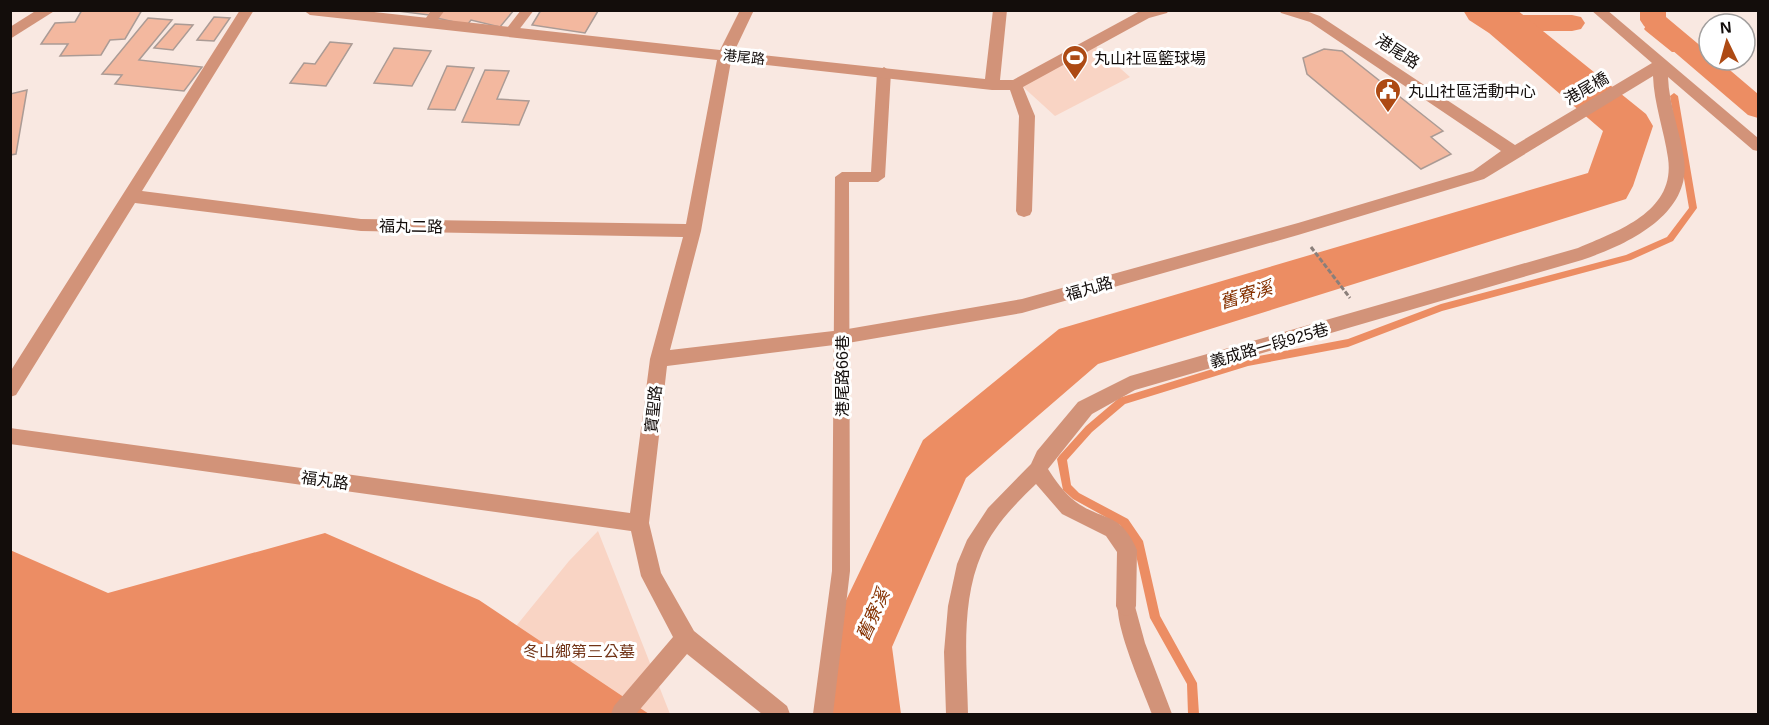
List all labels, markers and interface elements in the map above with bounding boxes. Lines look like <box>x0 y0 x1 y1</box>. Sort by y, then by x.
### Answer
north arrow <box>1697 12 1757 72</box>
text: N <box>1719 19 1732 37</box>
street label: 港尾路 <box>1373 31 1422 72</box>
sports icon: 丸山社區籃球場 <box>1060 43 1090 81</box>
street label: 港尾路 <box>722 47 766 67</box>
place label: 丸山社區籃球場 <box>1094 49 1206 67</box>
street label: 港尾橋 <box>1561 69 1611 108</box>
public building icon: 丸山社區活動中心 <box>1373 76 1403 114</box>
place label: 丸山社區活動中心 <box>1408 83 1536 100</box>
street label: 福丸二路 <box>379 217 443 236</box>
street label: 福丸路 <box>1064 274 1115 303</box>
water label: 舊寮溪 <box>1217 277 1278 312</box>
street label: 義成路一段925巷 <box>1208 320 1330 371</box>
street label: 港尾路66巷 <box>834 335 851 417</box>
street label: 寶聖路 <box>642 384 664 434</box>
street label: 福丸路 <box>300 469 350 492</box>
water label: 舊寮溪 <box>853 584 894 644</box>
park label: 冬山鄉第三公墓 <box>523 643 635 660</box>

